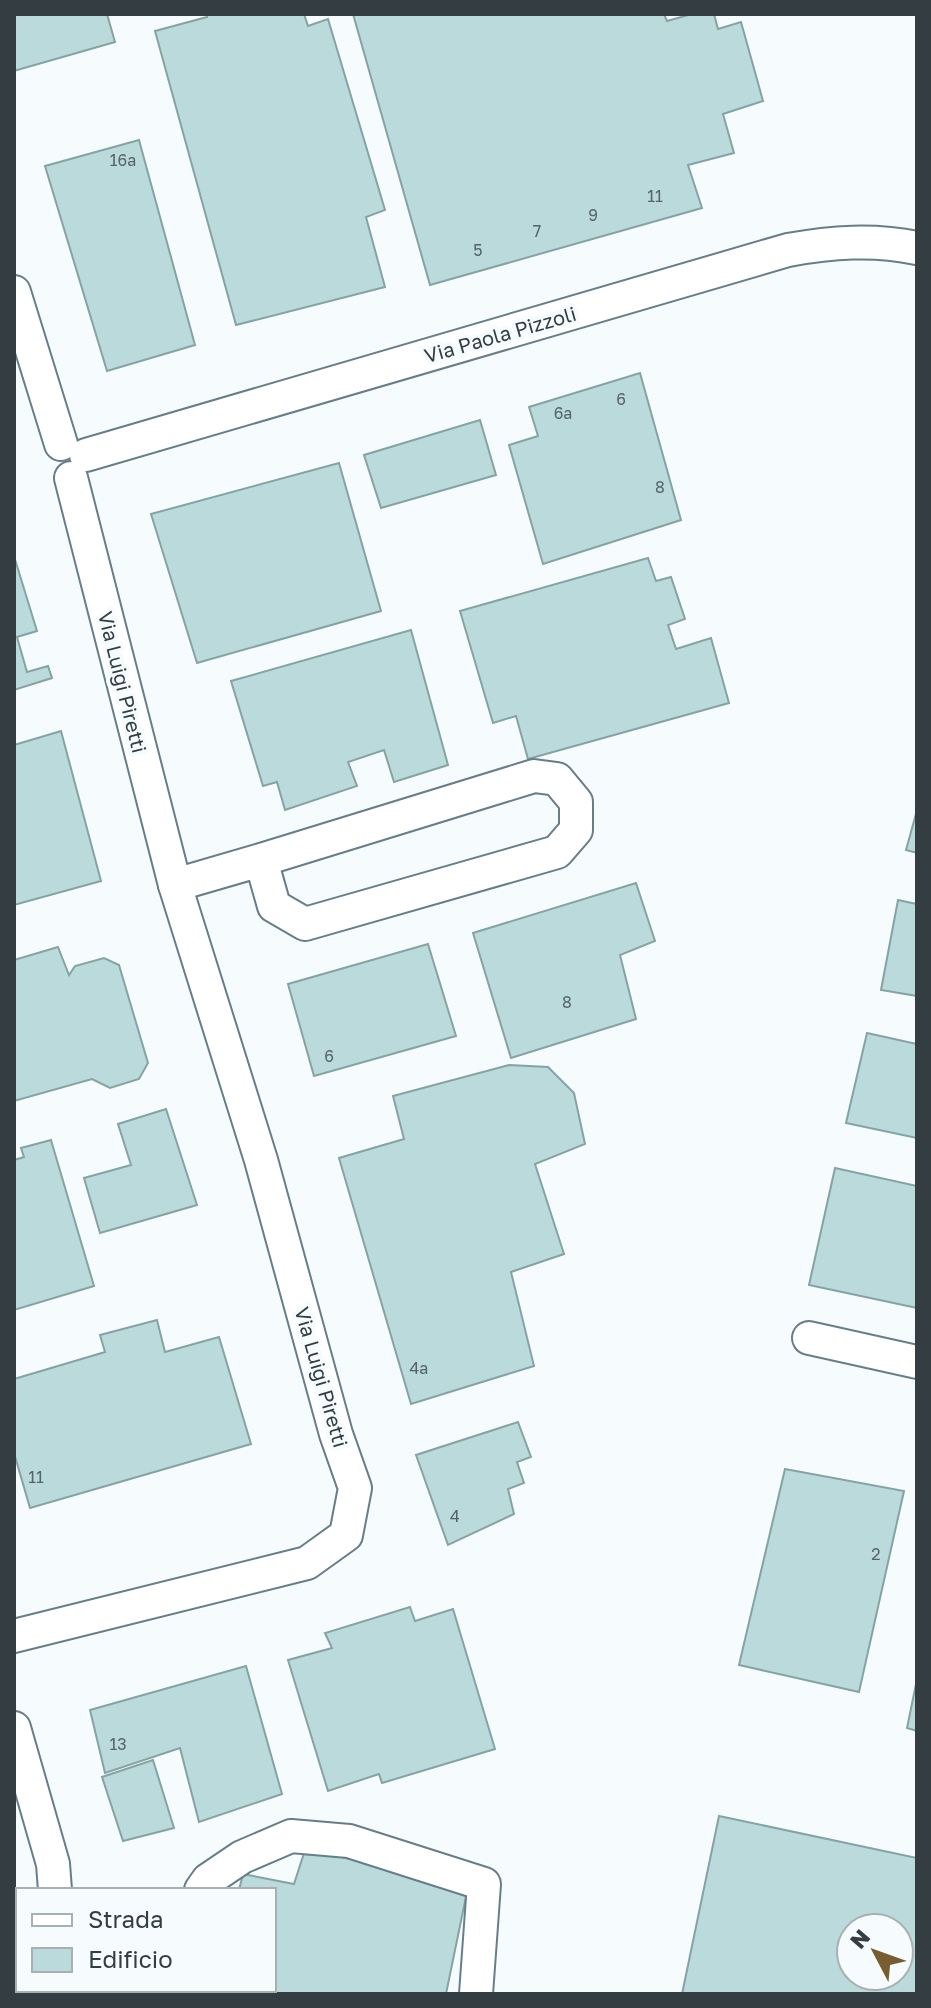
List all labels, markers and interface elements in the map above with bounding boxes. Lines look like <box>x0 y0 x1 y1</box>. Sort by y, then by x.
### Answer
house number: 16a <box>110 150 136 170</box>
house number: 11 <box>647 186 663 206</box>
house number: 9 <box>588 205 598 225</box>
house number: 7 <box>533 221 541 241</box>
house number: 5 <box>473 240 483 260</box>
street label: Via Paola Pizzoli <box>421 301 579 367</box>
house number: 6 <box>616 389 626 409</box>
house number: 6a <box>554 403 572 423</box>
house number: 8 <box>655 477 665 497</box>
street label: Via Luigi Piretti <box>94 609 152 755</box>
house number: 8 <box>562 992 572 1012</box>
house number: 6 <box>324 1046 334 1066</box>
street label: Via Luigi Piretti <box>290 1304 354 1450</box>
house number: 4a <box>410 1358 428 1378</box>
house number: 11 <box>28 1467 44 1487</box>
house number: 4 <box>450 1506 460 1526</box>
house number: 2 <box>871 1544 881 1564</box>
house number: 13 <box>109 1734 127 1754</box>
legend <box>16 1888 276 1992</box>
text: Strada <box>88 1904 163 1933</box>
north arrow <box>835 1912 915 1992</box>
text: N <box>844 1923 875 1954</box>
text: Edificio <box>88 1944 173 1973</box>

